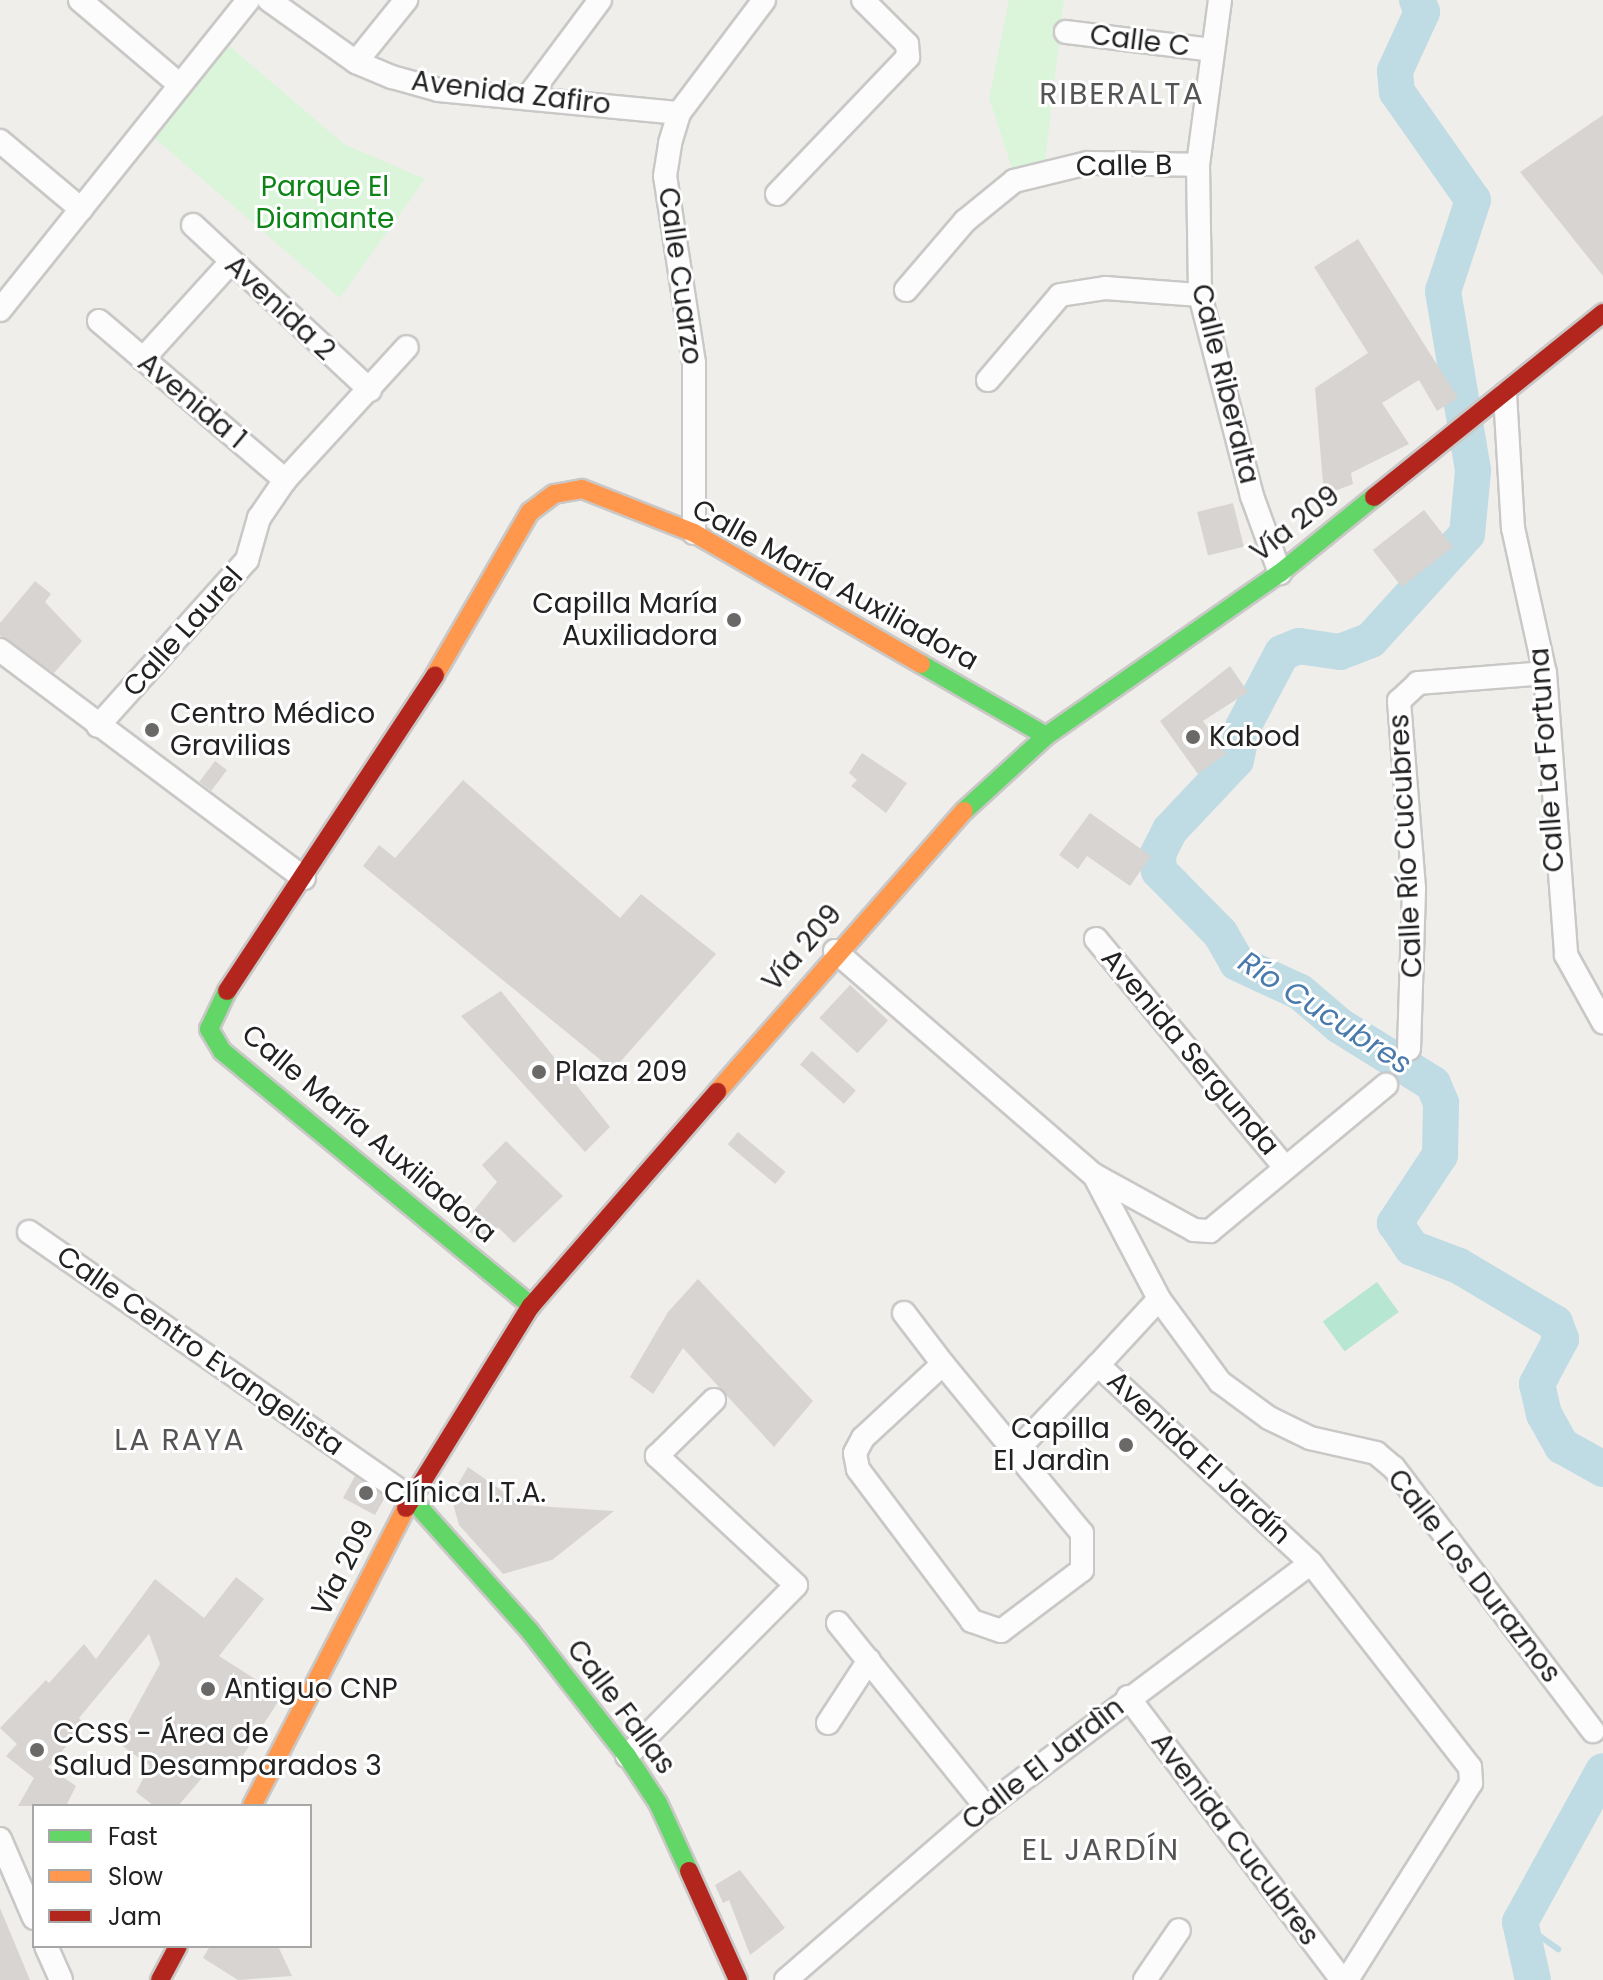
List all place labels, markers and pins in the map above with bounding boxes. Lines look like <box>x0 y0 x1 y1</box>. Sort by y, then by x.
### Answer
place label: Capilla María Auxiliadora <box>532 587 718 653</box>
marker: Capilla María Auxiliadora <box>725 611 743 629</box>
place label: Centro Médico Gravilias <box>170 697 375 763</box>
marker: Centro Médico Gravilias <box>141 719 163 741</box>
place label: Kabod <box>1209 720 1300 754</box>
marker: Kabod <box>1184 728 1202 746</box>
place label: Plaza 209 <box>555 1055 687 1089</box>
marker: Plaza 209 <box>530 1063 548 1081</box>
place label: Capilla El Jardìn <box>993 1412 1110 1478</box>
marker: Capilla El Jardìn <box>1117 1436 1135 1454</box>
place label: Clínica I.T.A. <box>384 1476 546 1510</box>
marker: Clínica I.T.A. <box>355 1482 377 1504</box>
place label: Antiguo CNP <box>224 1672 398 1706</box>
marker: Antiguo CNP <box>199 1680 217 1698</box>
place label: CCSS - Área de Salud Desamparados 3 <box>53 1717 382 1783</box>
marker: CCSS - Área de Salud Desamparados 3 <box>28 1741 46 1759</box>

